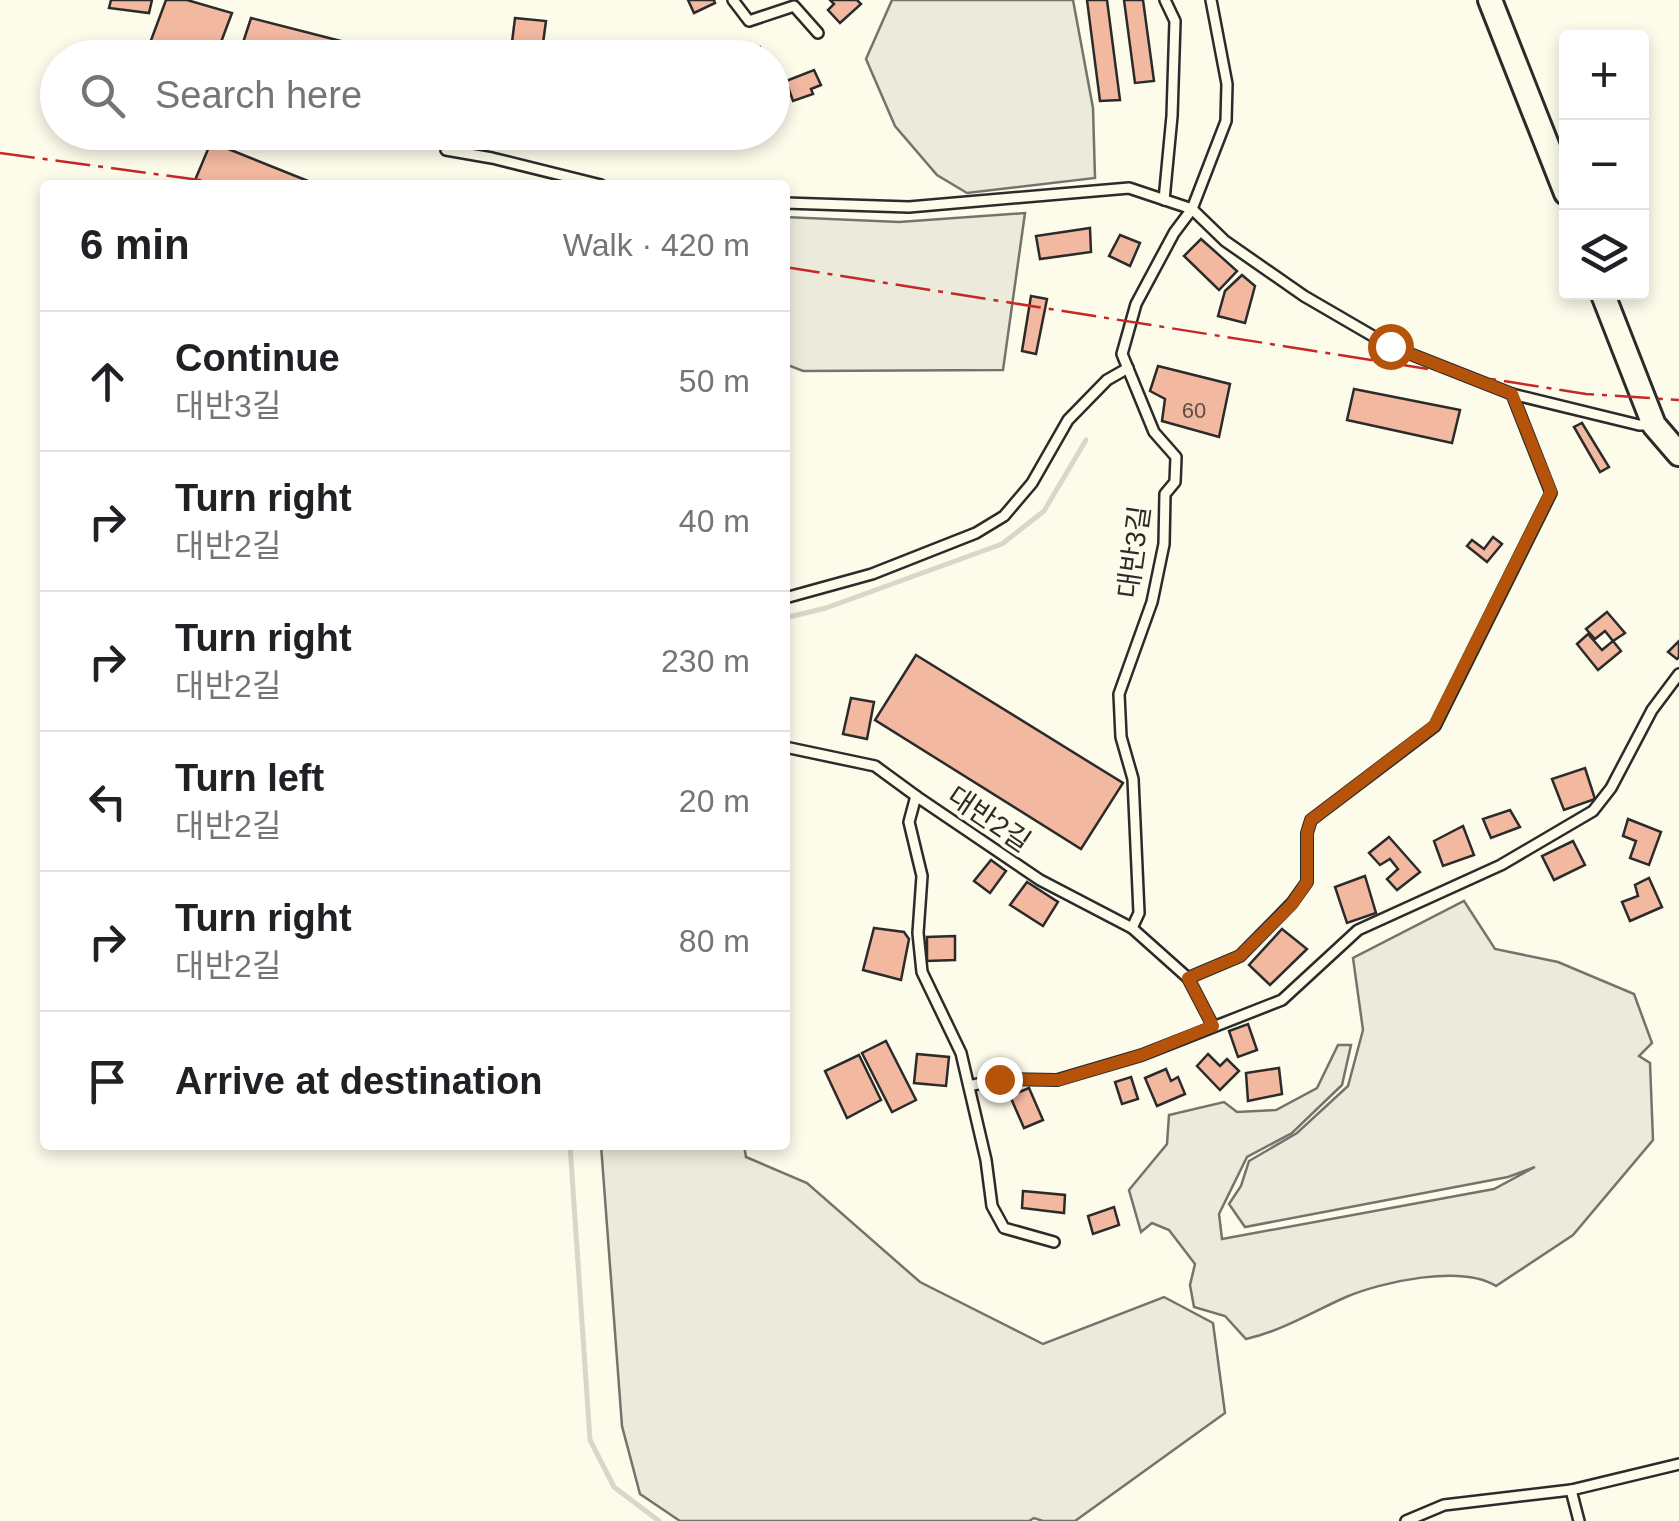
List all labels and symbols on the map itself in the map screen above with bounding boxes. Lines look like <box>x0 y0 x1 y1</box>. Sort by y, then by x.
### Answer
route start <box>1368 324 1414 370</box>
house number: 60 <box>1182 398 1206 423</box>
street label: 대반3길 <box>1112 504 1156 600</box>
street label: 대반2길 <box>942 780 1036 858</box>
route end <box>977 1057 1023 1103</box>

